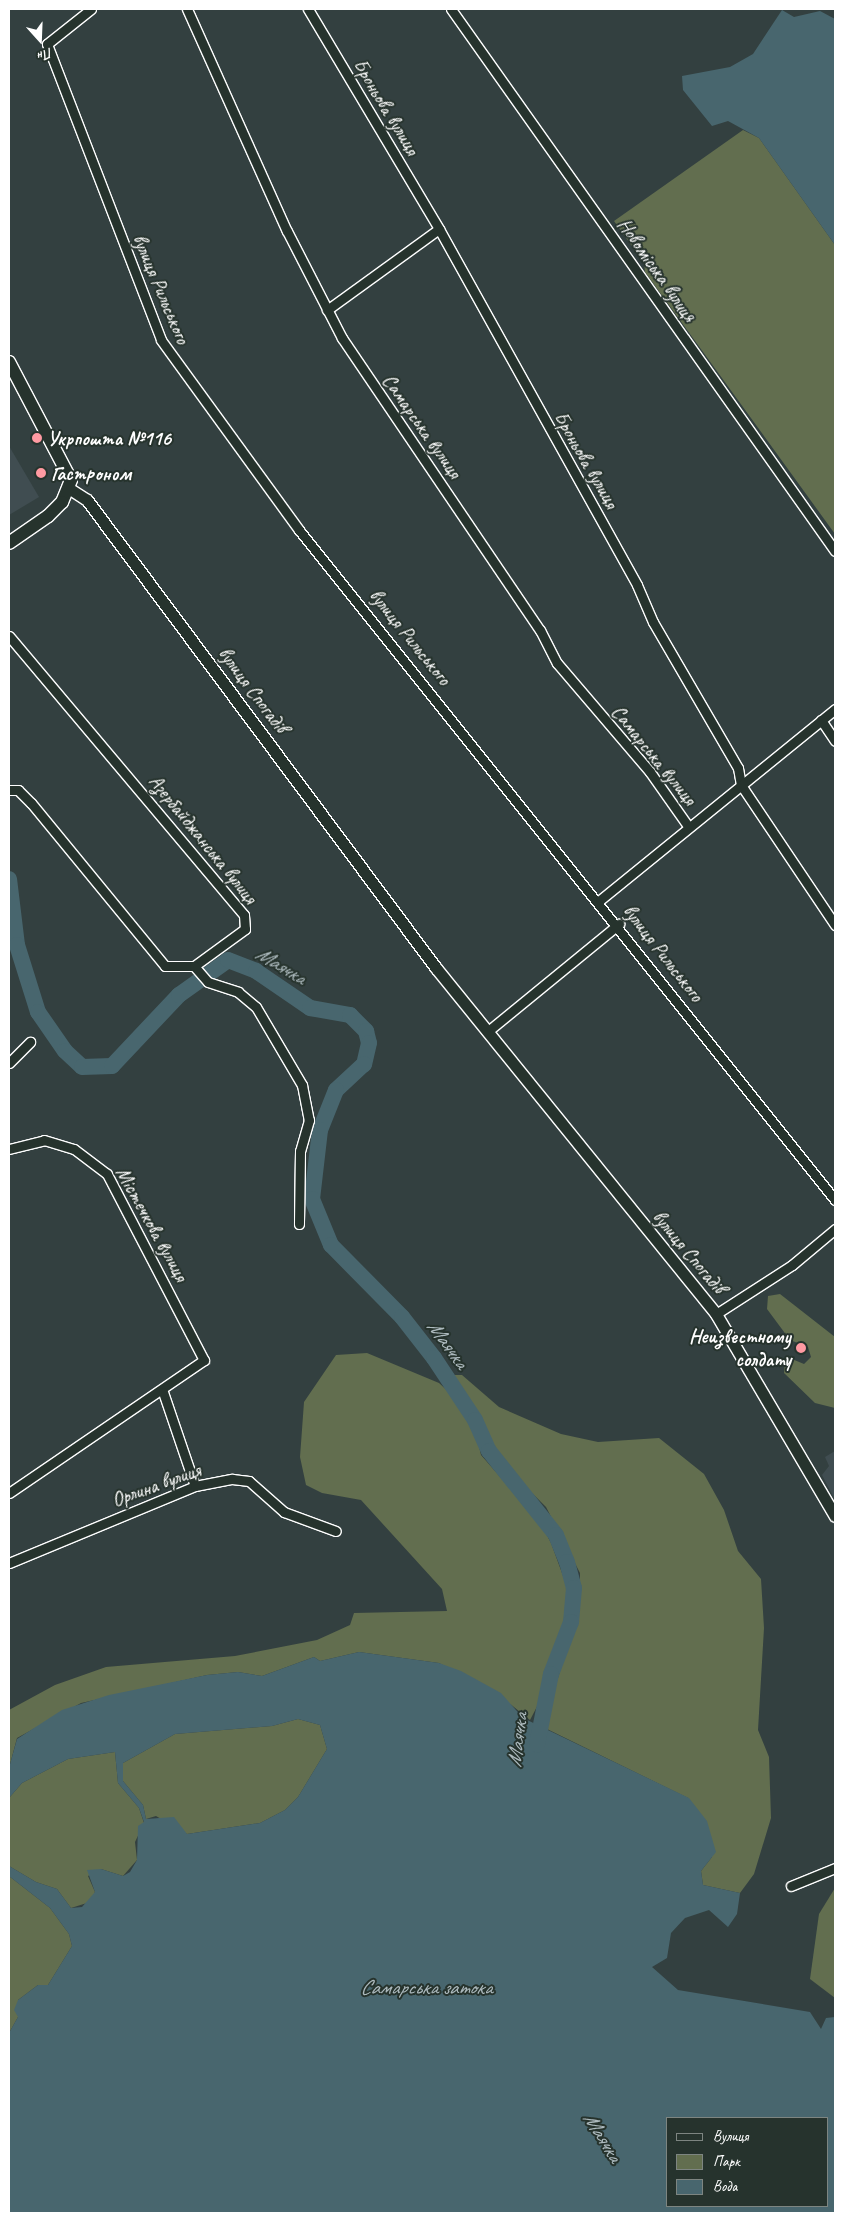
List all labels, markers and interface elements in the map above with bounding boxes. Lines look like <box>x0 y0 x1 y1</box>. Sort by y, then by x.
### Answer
north arrow <box>15 15 65 65</box>
text: Пн <box>36 44 55 65</box>
street label: Броньова вулиця <box>348 55 424 159</box>
street label: Новоміська вулиця <box>612 213 702 327</box>
street label: вулиця Рильського <box>127 231 195 347</box>
street label: Самарська вулиця <box>377 370 467 482</box>
street label: Броньова вулиця <box>549 407 623 513</box>
place label: Укрпошта №116 <box>47 426 171 450</box>
marker: Укрпошта №116 <box>31 432 43 444</box>
place label: Гастроном <box>51 461 131 485</box>
marker: Гастроном <box>35 467 47 479</box>
street label: вулиця Рильського <box>364 584 456 690</box>
street label: вулиця Спогадів <box>213 642 293 738</box>
street label: Самарська вулиця <box>607 700 701 810</box>
street label: Азербайджанська вулиця <box>143 769 263 909</box>
street label: вулиця Рильського <box>618 900 708 1006</box>
water label: Маячка <box>251 940 311 990</box>
street label: Містечкова вулиця <box>111 1163 193 1285</box>
street label: вулиця Спогадів <box>647 1205 731 1299</box>
water label: Маячка <box>422 1315 474 1373</box>
place label: Неизвестному солдату <box>689 1324 791 1371</box>
marker: Неизвестному солдату <box>795 1342 807 1354</box>
street label: Орлина вулиця <box>108 1458 204 1512</box>
water label: Маячка <box>501 1712 533 1768</box>
water label: Самарська затока <box>359 1974 493 2000</box>
water label: Маячка <box>578 2107 628 2167</box>
legend <box>666 2117 829 2207</box>
text: Вулиця <box>713 2127 749 2146</box>
text: Парк <box>713 2152 740 2171</box>
text: Вода <box>713 2177 737 2196</box>

